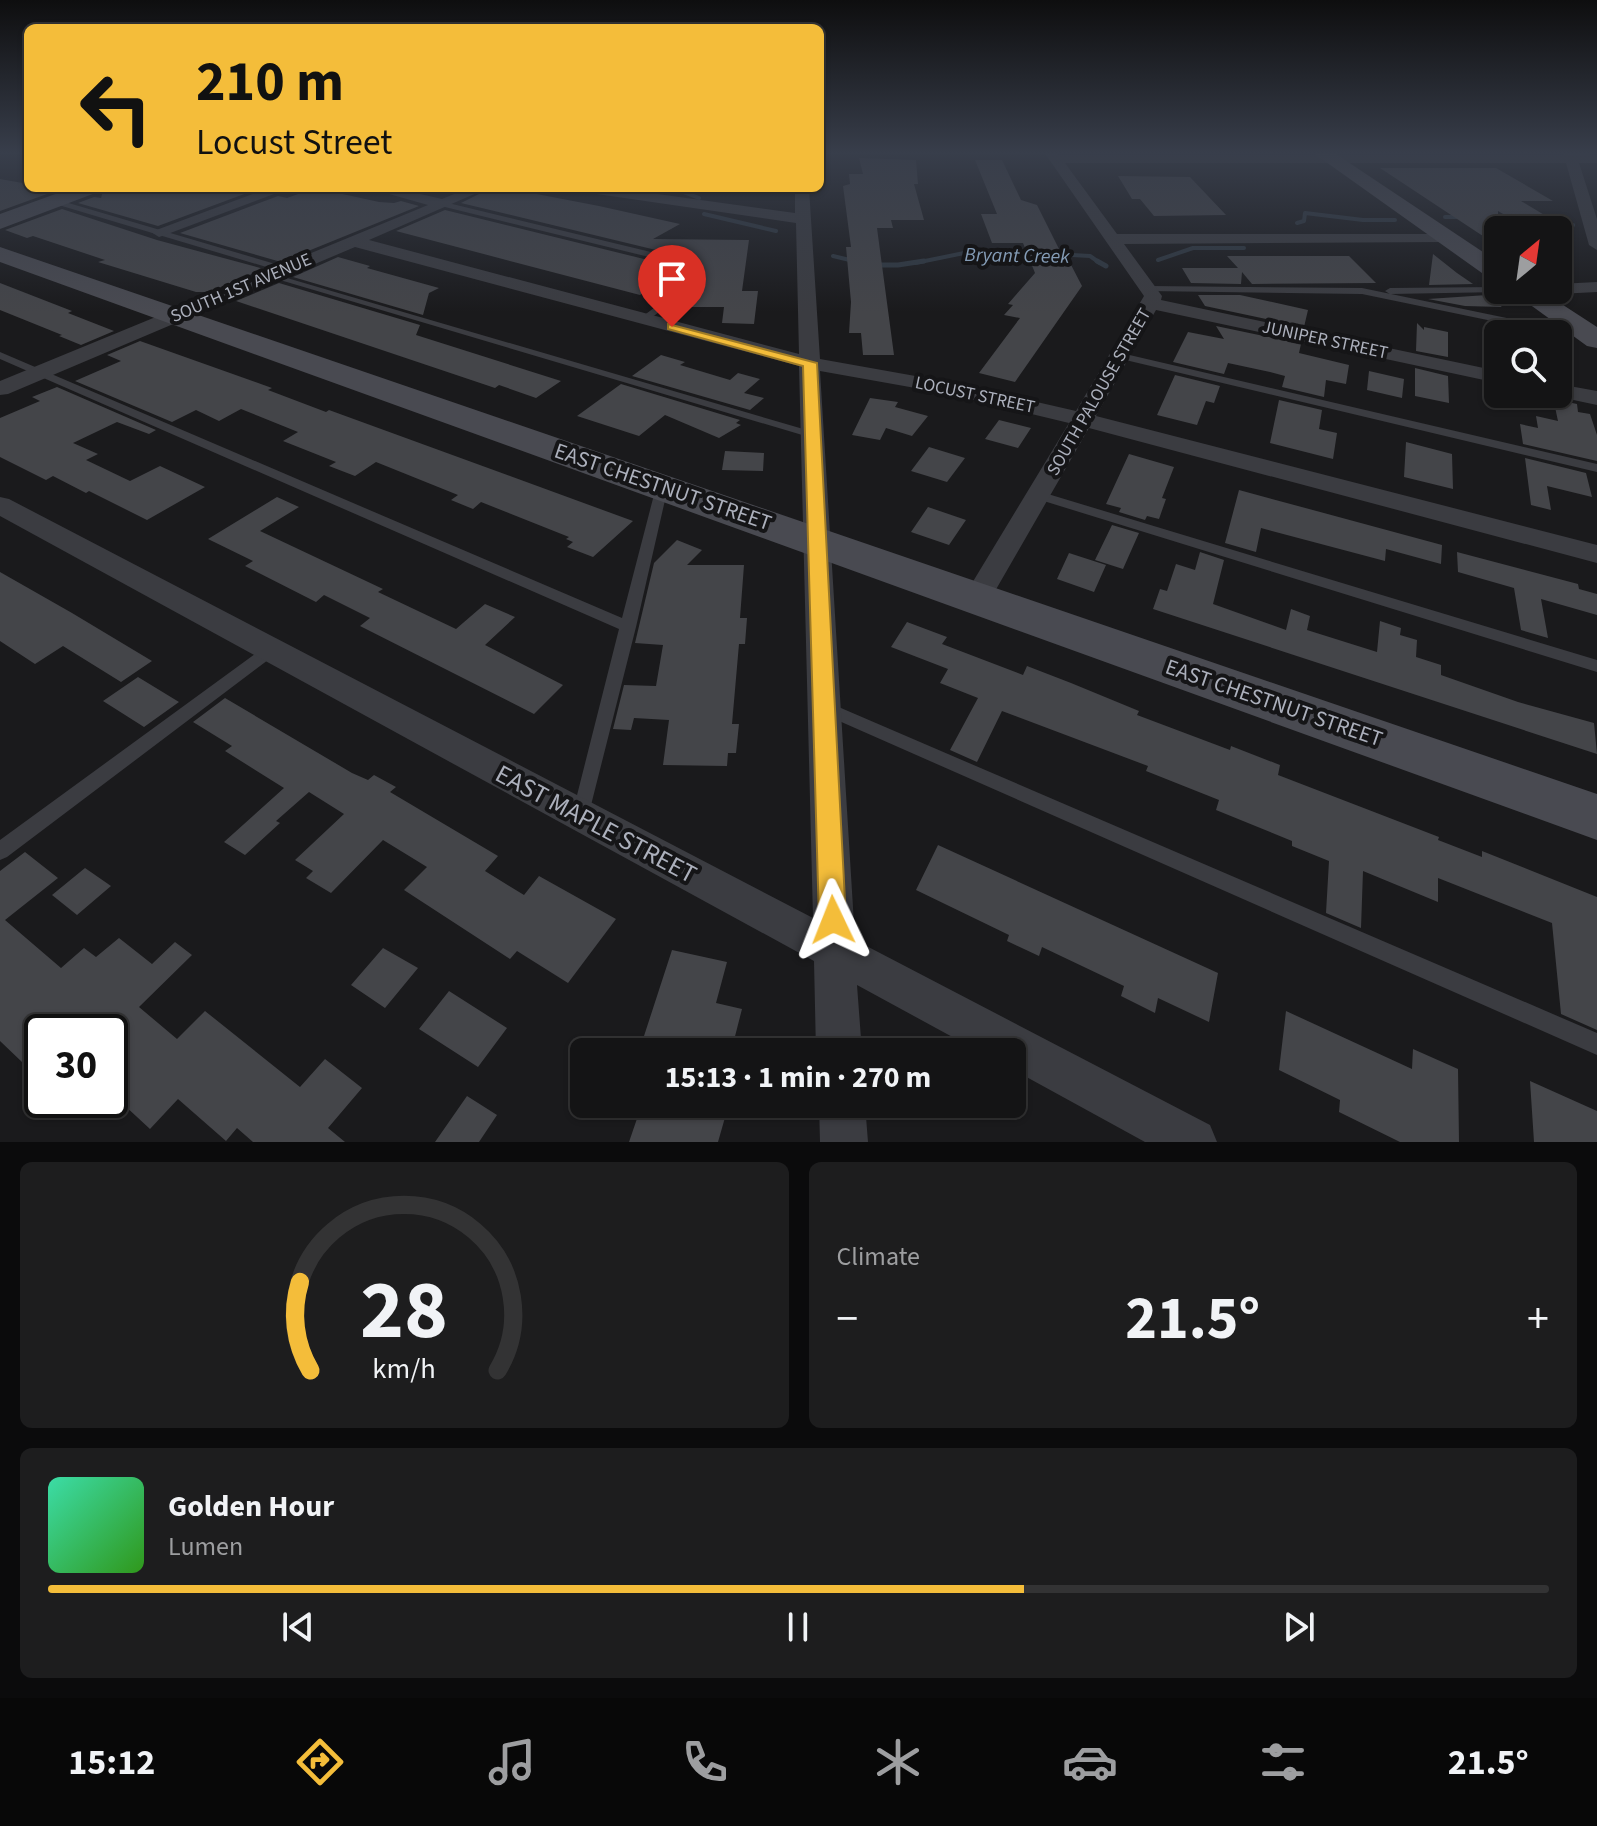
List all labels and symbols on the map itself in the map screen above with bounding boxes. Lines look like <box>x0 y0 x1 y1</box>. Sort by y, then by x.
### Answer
north arrow <box>1484 216 1572 304</box>
water label: Bryant Creek <box>964 241 1070 271</box>
pin <box>638 245 706 327</box>
street label: SOUTH 1ST AVENUE <box>167 247 315 329</box>
street label: SOUTH PALOUSE STREET <box>1041 303 1157 480</box>
street label: JUNIPER STREET <box>1260 314 1390 366</box>
street label: LOCUST STREET <box>913 370 1038 420</box>
street label: EAST CHESTNUT STREET <box>550 435 776 539</box>
street label: EAST CHESTNUT STREET <box>1161 651 1387 755</box>
street label: EAST MAPLE STREET <box>489 755 703 893</box>
position arrow <box>791 878 875 962</box>
speed limit sign: 30 <box>24 1014 128 1118</box>

